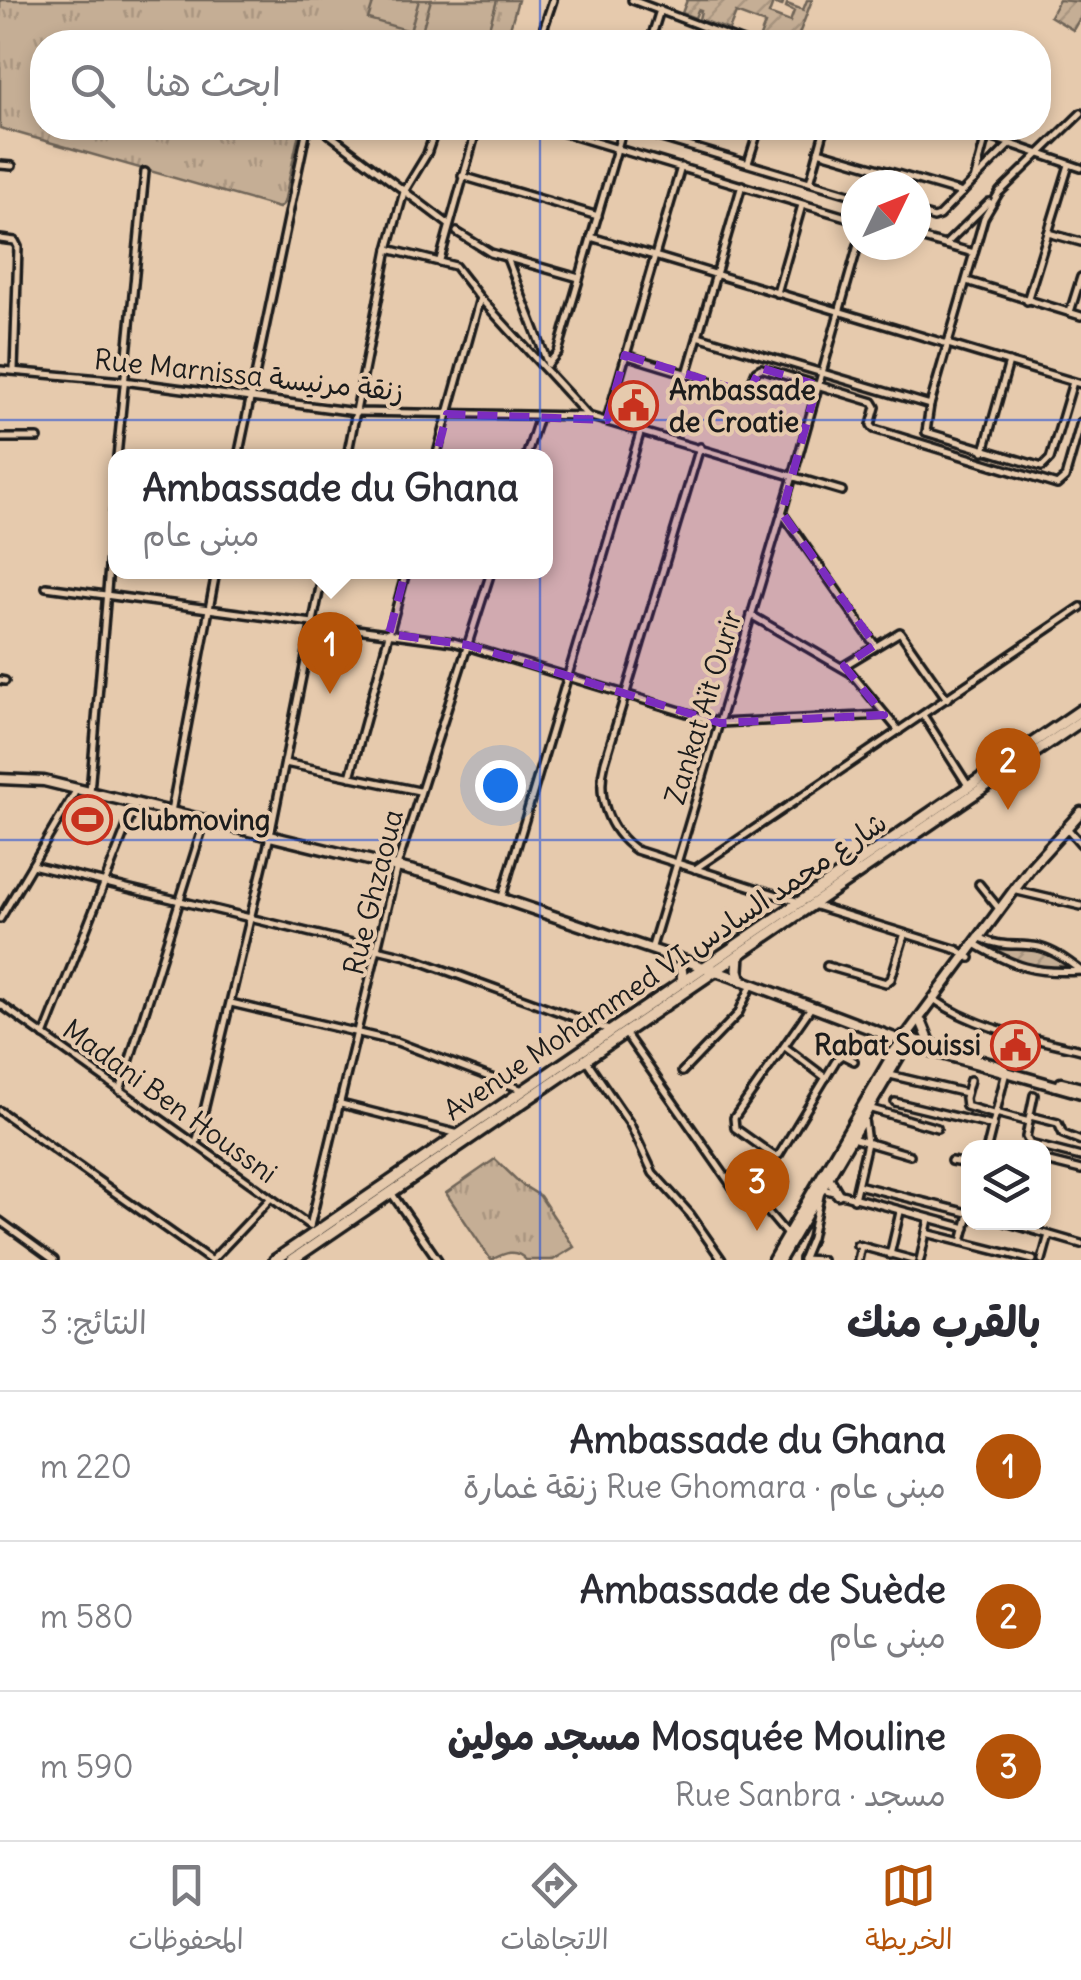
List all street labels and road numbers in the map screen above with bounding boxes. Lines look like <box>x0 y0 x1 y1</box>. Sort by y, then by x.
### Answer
street label: Rue Marnissa زنقة مرنيسة <box>92 341 406 409</box>
street label: Zankat Aït Ourir <box>656 605 750 809</box>
street label: Avenue Mohammed VI شارع محمد السادس <box>437 804 895 1130</box>
street label: Rue Ghzaoua <box>335 806 411 978</box>
street label: Madani Ben Houssni <box>56 1011 284 1191</box>

